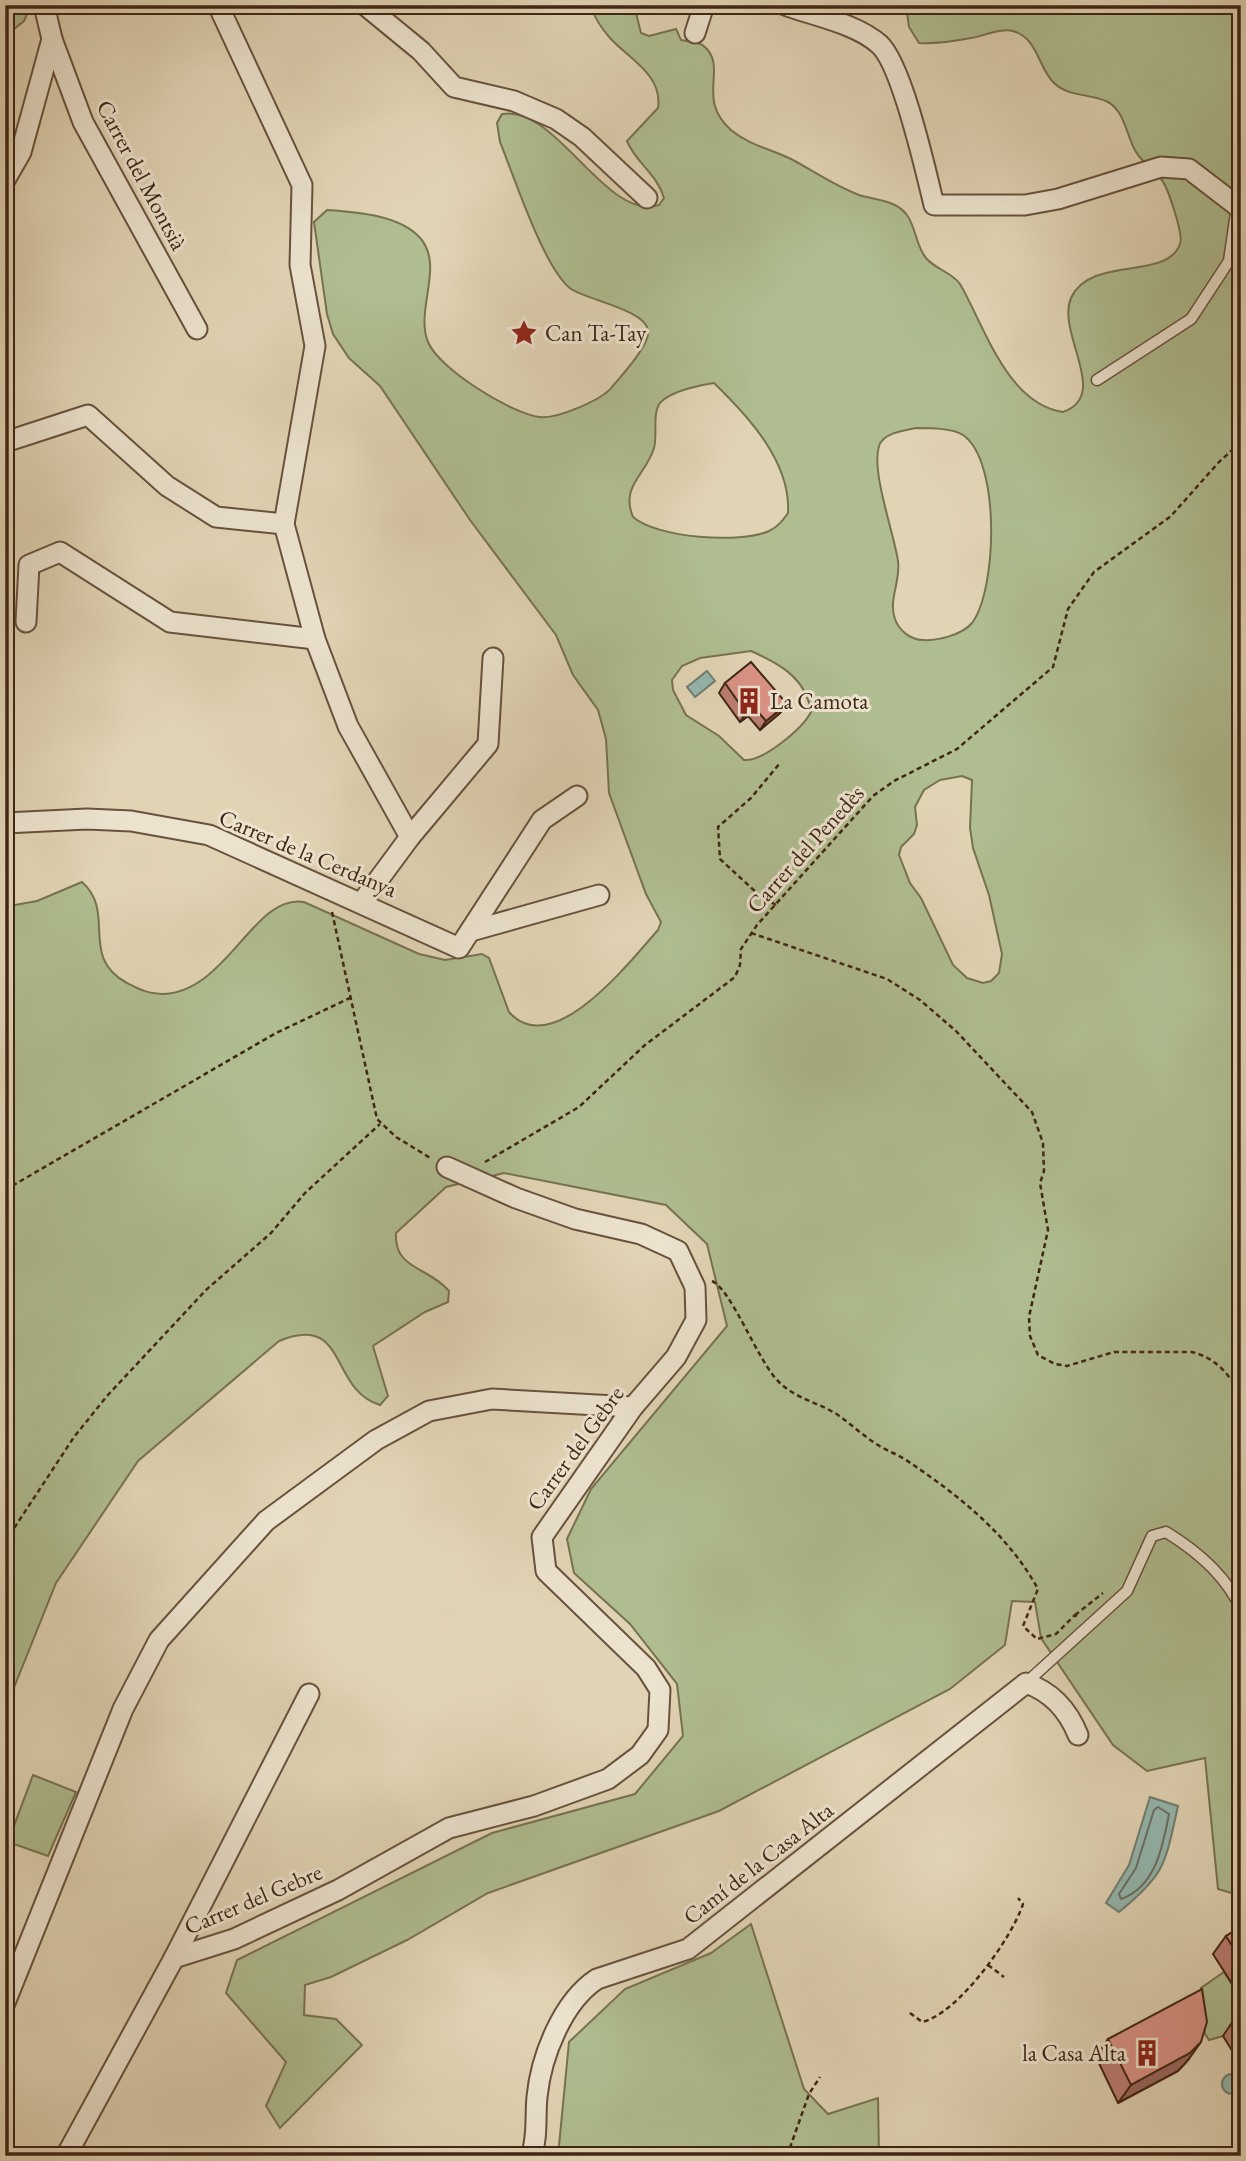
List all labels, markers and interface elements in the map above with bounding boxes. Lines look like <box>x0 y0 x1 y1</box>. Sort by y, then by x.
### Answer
street label: Carrer del Montsià <box>90 95 195 256</box>
place icon: Can Ta-Tay <box>509 318 539 348</box>
place label: Can Ta-Tay <box>545 318 647 348</box>
building icon: La Camota <box>734 686 764 716</box>
place label: La Camota <box>770 686 869 716</box>
street label: Carrer del Penedès <box>740 779 870 919</box>
street label: Carrer de la Cerdanya <box>214 802 402 904</box>
street label: Carrer del Gebre <box>520 1380 630 1516</box>
street label: Camí de la Casa Alta <box>677 1794 840 1931</box>
street label: Carrer del Gebre <box>179 1856 327 1942</box>
place label: la Casa Alta <box>1022 2038 1127 2068</box>
building icon: la Casa Alta <box>1132 2038 1162 2068</box>

